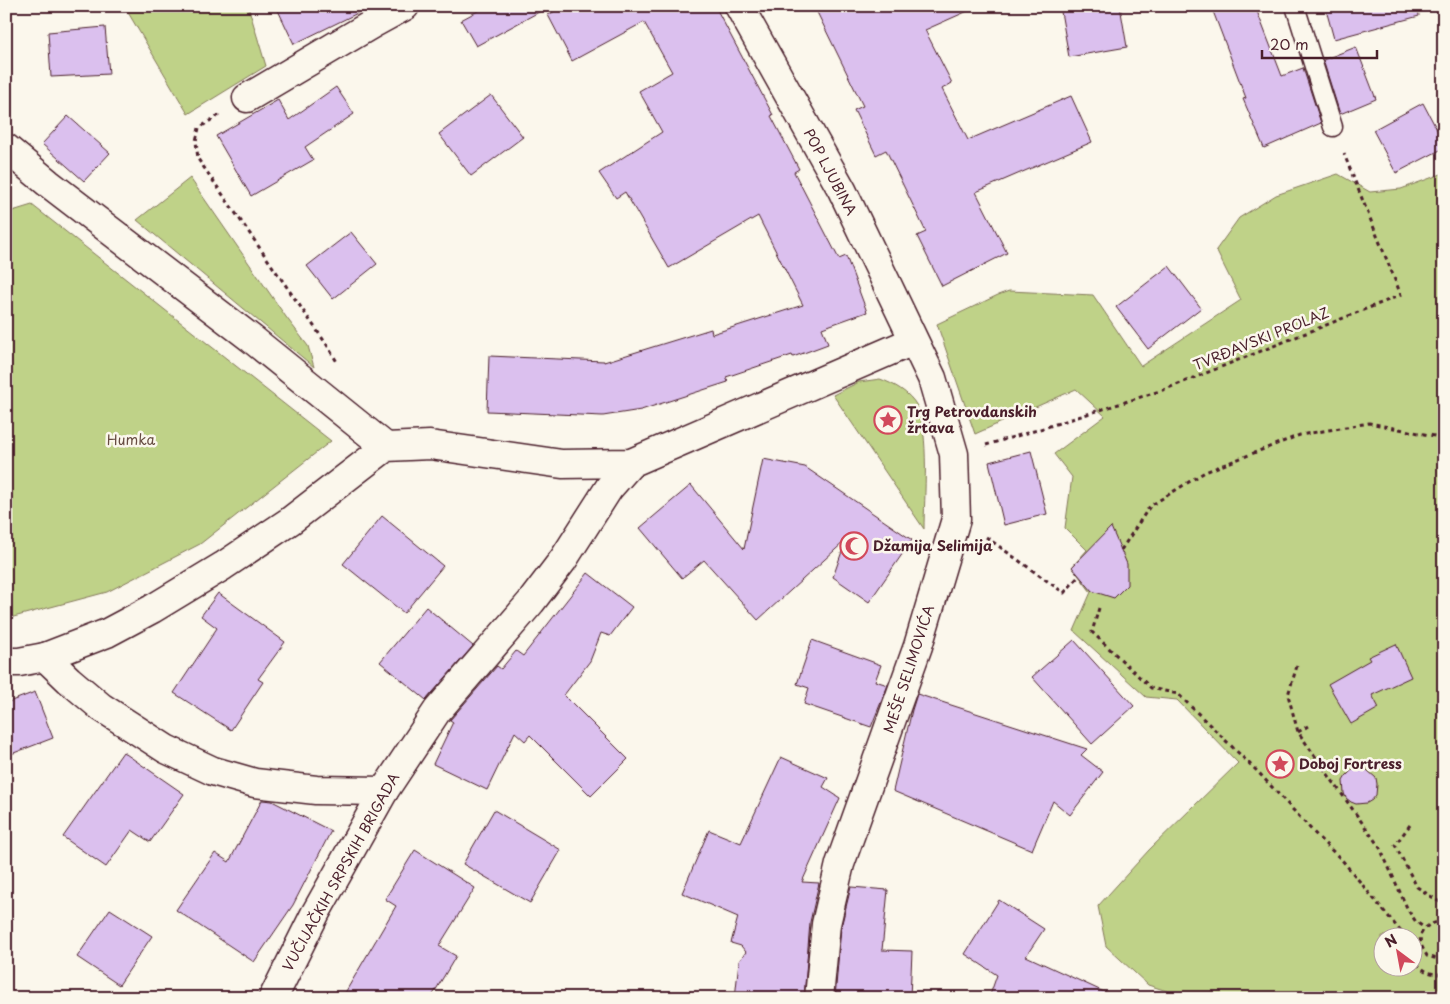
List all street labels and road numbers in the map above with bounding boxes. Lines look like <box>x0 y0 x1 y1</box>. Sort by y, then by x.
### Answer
street label: POP LJUBINA <box>799 125 862 219</box>
street label: TVRĐAVSKI PROLAZ <box>1190 302 1332 375</box>
street label: MEŠE SELIMOVIĆA <box>878 602 939 736</box>
street label: VUČIJAČKIH SRPSKIH BRIGADA <box>277 768 404 975</box>

